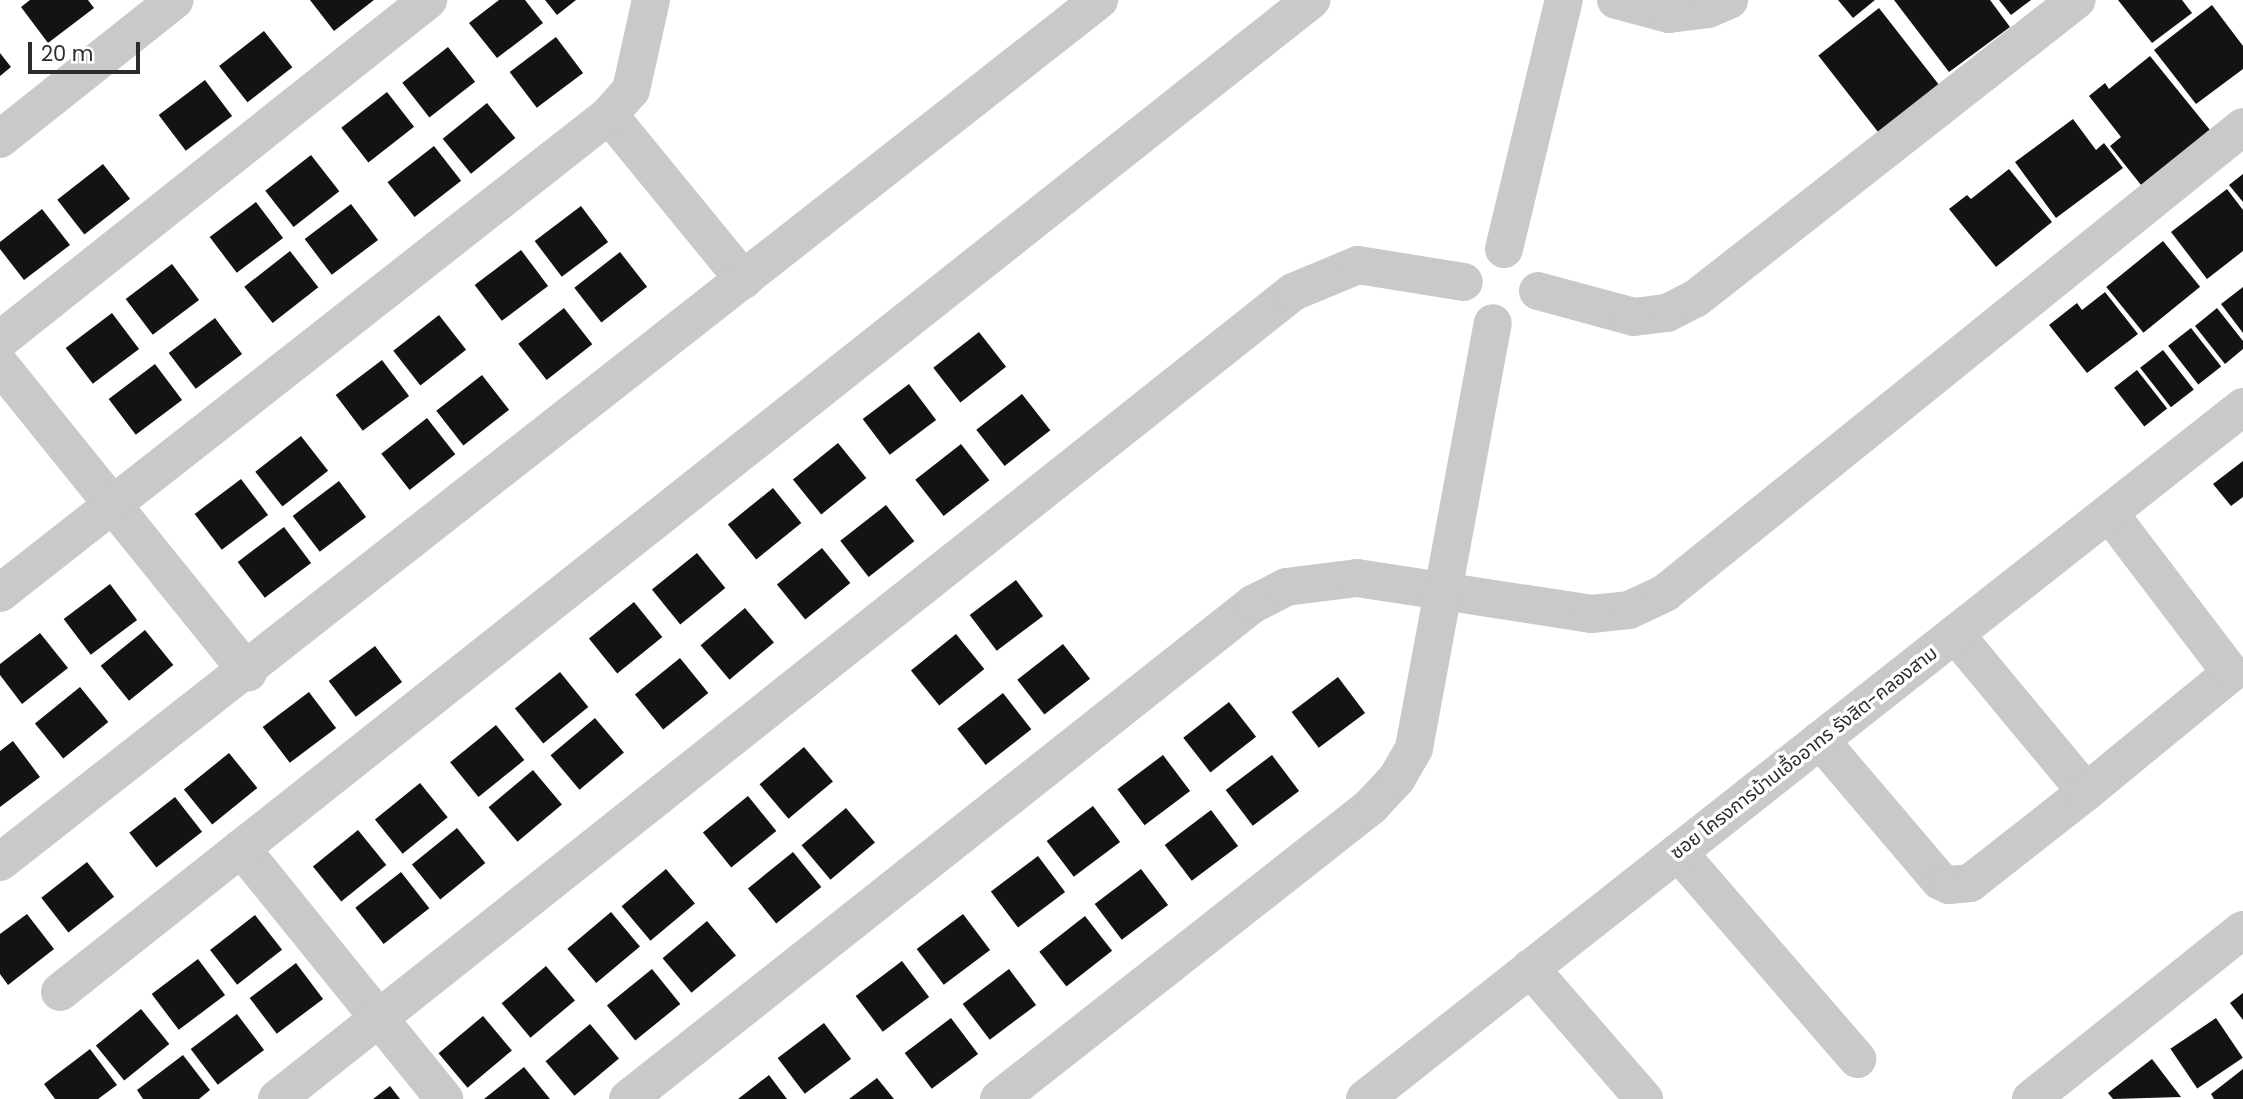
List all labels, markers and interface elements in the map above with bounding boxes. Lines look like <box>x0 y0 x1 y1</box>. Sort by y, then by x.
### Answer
scale bar <box>32 28 144 72</box>
text: 20 m <box>41 39 94 68</box>
street label: ซอย โครงการบ้านเอื้ออาทร รังสิต-คลองสาม <box>1666 642 1942 864</box>

